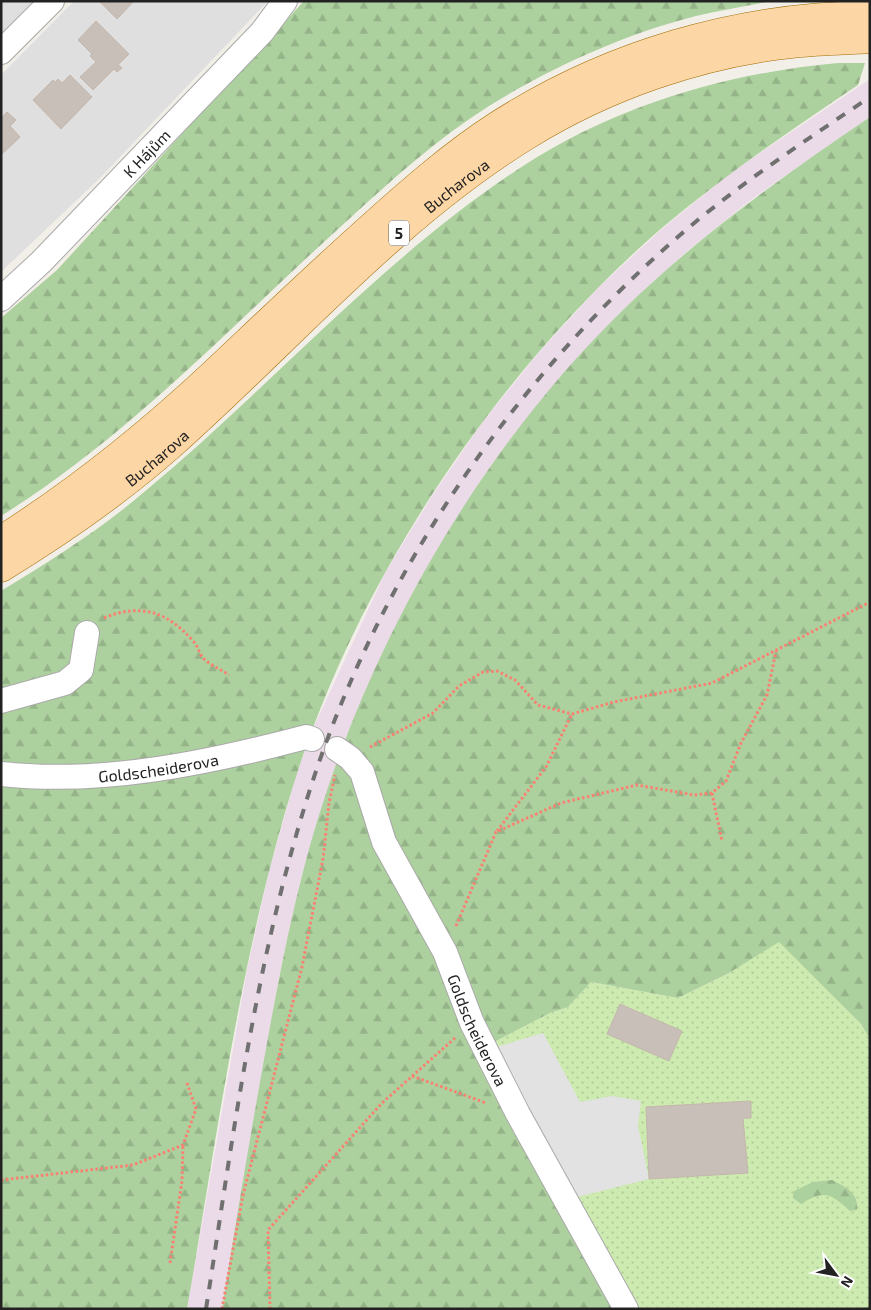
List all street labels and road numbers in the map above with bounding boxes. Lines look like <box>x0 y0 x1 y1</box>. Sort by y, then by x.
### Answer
street label: K Hájům <box>118 125 173 181</box>
street label: Bucharova <box>419 154 492 216</box>
road number: 5 <box>389 220 409 246</box>
street label: Bucharova <box>121 425 192 489</box>
street label: Goldscheiderova <box>98 749 220 785</box>
street label: Goldscheiderova <box>445 971 512 1089</box>

